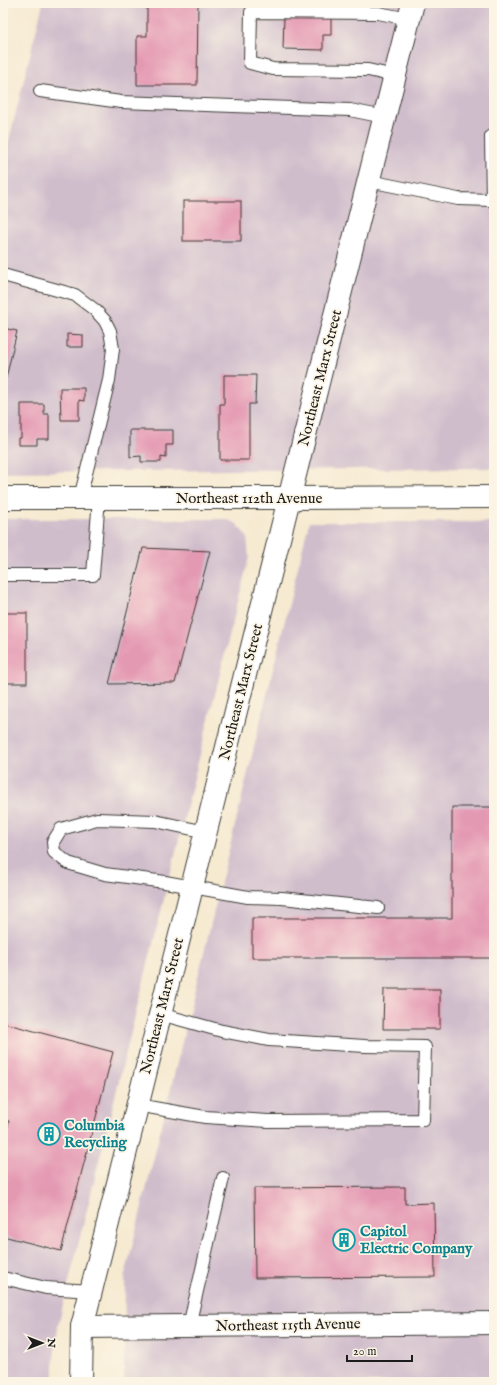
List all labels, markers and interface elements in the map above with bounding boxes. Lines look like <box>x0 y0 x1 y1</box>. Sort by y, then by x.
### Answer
street label: Northeast Marx Street <box>294 308 346 448</box>
street label: Northeast 112th Avenue <box>176 489 322 508</box>
street label: Northeast Marx Street <box>215 622 267 762</box>
street label: Northeast Marx Street <box>136 936 188 1076</box>
place label: Columbia Recycling <box>64 1116 127 1152</box>
building icon: Columbia Recycling <box>36 1121 62 1147</box>
place label: Capitol Electric Company <box>360 1222 473 1258</box>
building icon: Capitol Electric Company <box>331 1227 357 1253</box>
street label: Northeast 115th Avenue <box>215 1314 361 1336</box>
north arrow <box>22 1323 62 1363</box>
text: N <box>44 1337 58 1348</box>
scale bar <box>347 1337 412 1363</box>
text: 20 m <box>353 1344 376 1359</box>

